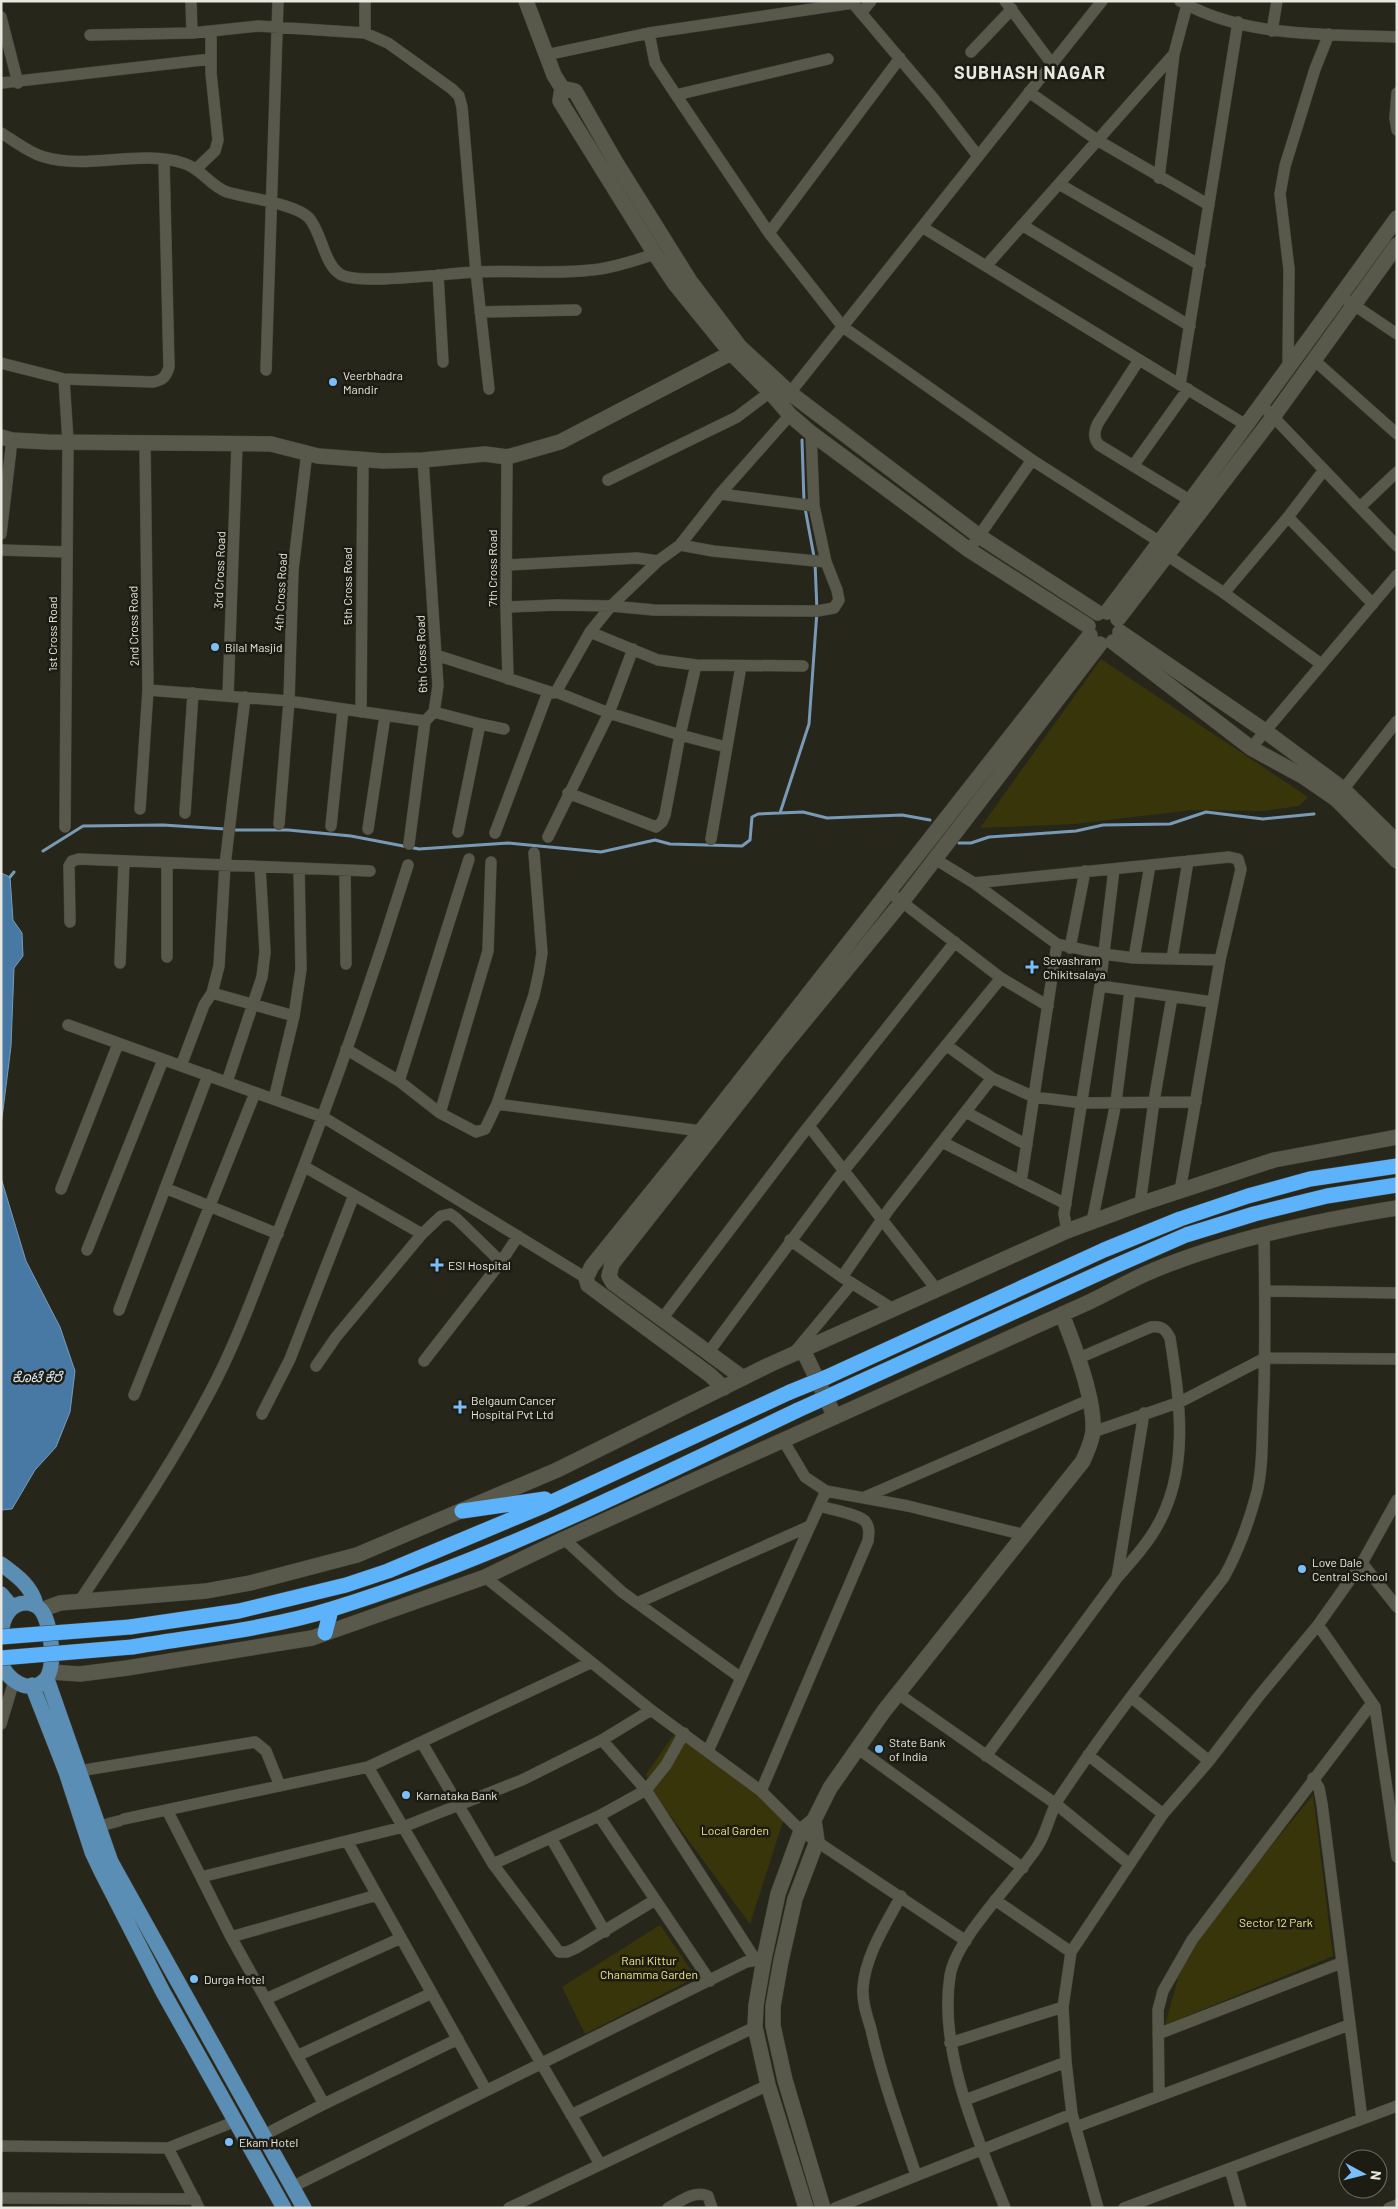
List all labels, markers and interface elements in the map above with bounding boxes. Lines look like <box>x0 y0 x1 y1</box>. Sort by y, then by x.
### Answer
district label: SUBHASH NAGAR <box>954 61 1106 83</box>
place label: Veerbhadra Mandir <box>343 368 403 396</box>
marker: Veerbhadra Mandir <box>327 376 339 388</box>
street label: 7th Cross Road <box>485 529 499 607</box>
street label: 3rd Cross Road <box>211 531 227 609</box>
street label: 5th Cross Road <box>340 547 354 625</box>
street label: 4th Cross Road <box>271 553 289 631</box>
street label: 2nd Cross Road <box>125 586 141 666</box>
street label: 1st Cross Road <box>45 596 59 672</box>
street label: 6th Cross Road <box>413 615 429 693</box>
place label: Bilal Masjid <box>225 640 283 654</box>
marker: Bilal Masjid <box>209 641 221 653</box>
place label: Sevashram Chikitsalaya <box>1043 953 1106 981</box>
marker: Sevashram Chikitsalaya <box>1025 960 1039 974</box>
marker: ESI Hospital <box>430 1258 444 1272</box>
place label: ESI Hospital <box>448 1258 511 1272</box>
water label: ಕೊಟೆ ಕೆರೆ <box>12 1368 64 1385</box>
place label: Belgaum Cancer Hospital Pvt Ltd <box>471 1393 556 1421</box>
marker: Belgaum Cancer Hospital Pvt Ltd <box>453 1400 467 1414</box>
place label: Love Dale Central School <box>1312 1555 1388 1583</box>
marker: Love Dale Central School <box>1296 1563 1308 1575</box>
place label: State Bank of India <box>889 1735 946 1763</box>
marker: State Bank of India <box>873 1743 885 1755</box>
place label: Karnataka Bank <box>416 1788 497 1802</box>
marker: Karnataka Bank <box>400 1789 412 1801</box>
park label: Local Garden <box>701 1823 769 1837</box>
park label: Sector 12 Park <box>1239 1915 1313 1929</box>
park label: Rani Kittur Chanamma Garden <box>600 1953 698 1981</box>
place label: Durga Hotel <box>204 1972 265 1986</box>
marker: Durga Hotel <box>188 1973 200 1985</box>
place label: Ekam Hotel <box>239 2135 298 2149</box>
marker: Ekam Hotel <box>223 2136 235 2148</box>
north arrow <box>1338 2149 1388 2199</box>
text: N <box>1367 2170 1385 2181</box>

